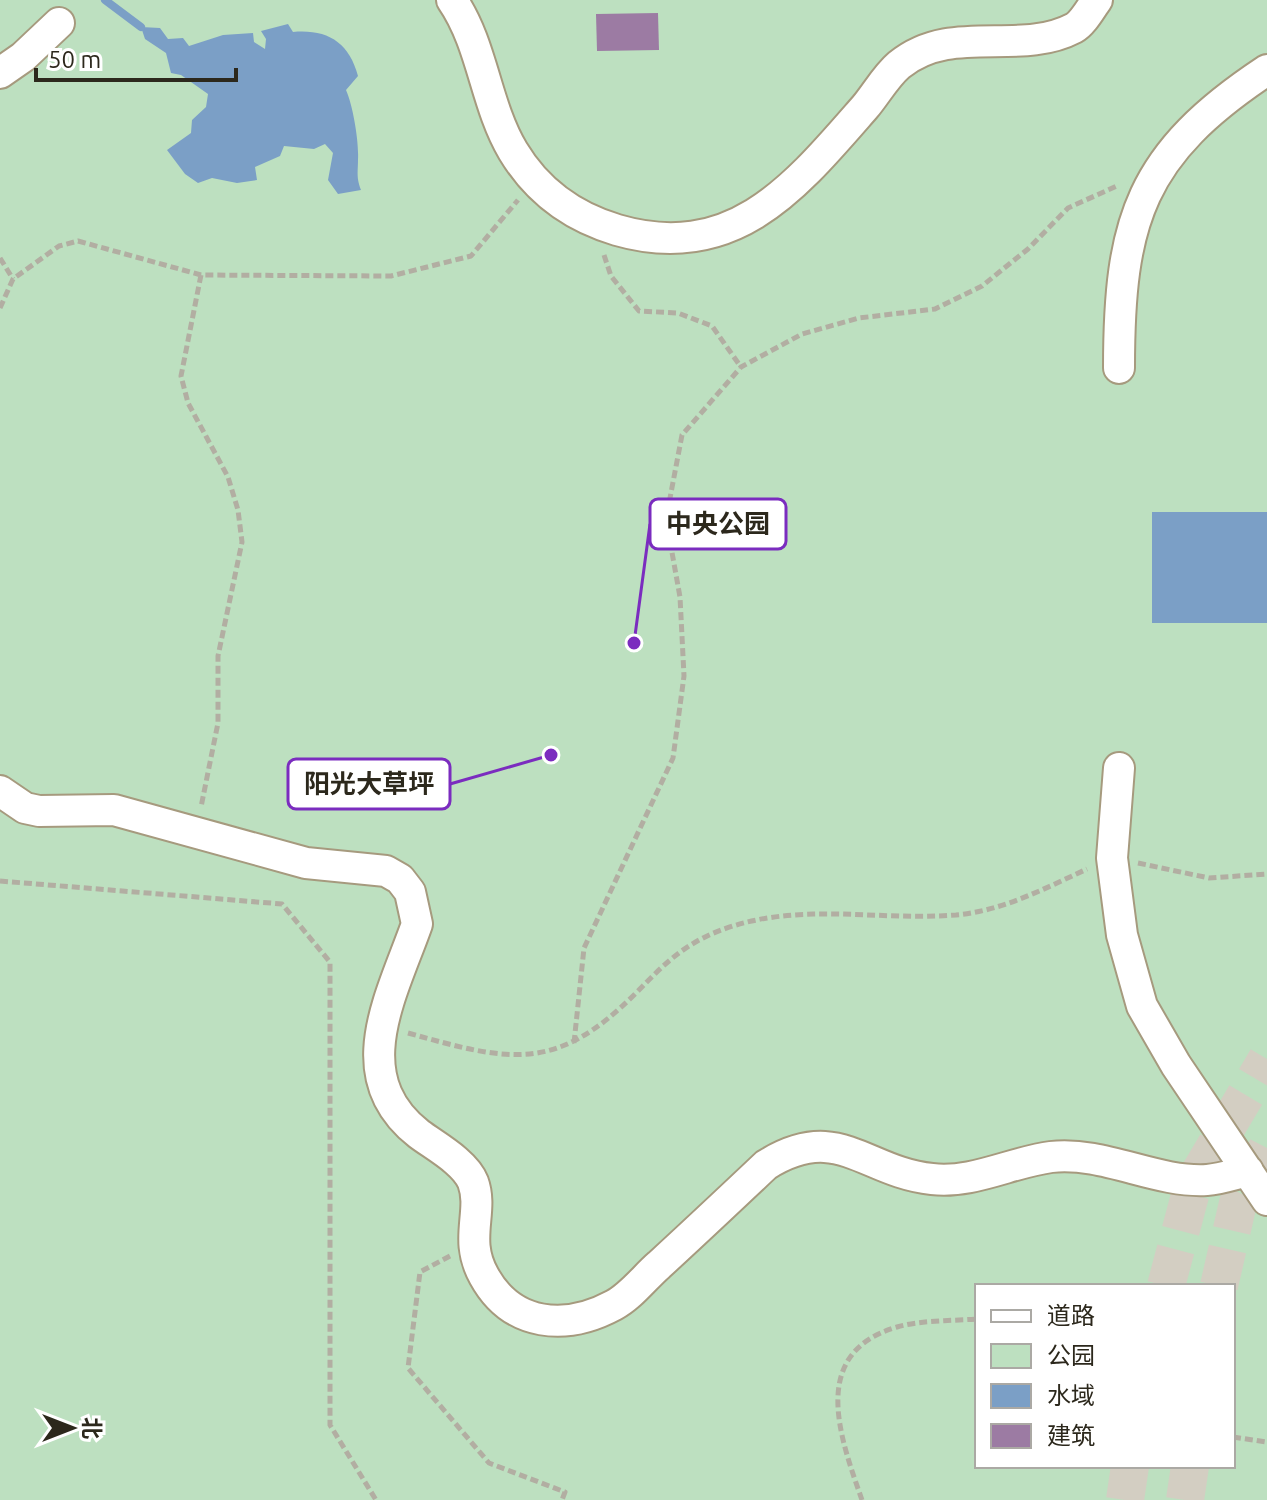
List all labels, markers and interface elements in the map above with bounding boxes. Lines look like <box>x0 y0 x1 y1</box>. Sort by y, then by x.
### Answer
scale bar <box>36 32 236 82</box>
text: 50 m <box>48 46 101 73</box>
callout: 中央公园 <box>650 499 786 549</box>
text: 中央公园 <box>666 509 770 538</box>
callout: 阳光大草坪 <box>288 759 450 809</box>
text: 阳光大草坪 <box>304 769 434 798</box>
legend <box>975 1284 1235 1468</box>
text: 道路 <box>1047 1302 1095 1329</box>
text: 公园 <box>1047 1342 1095 1369</box>
text: 水域 <box>1047 1382 1095 1409</box>
north arrow <box>32 1388 112 1468</box>
text: 北 <box>80 1417 105 1439</box>
text: 建筑 <box>1047 1422 1095 1449</box>

